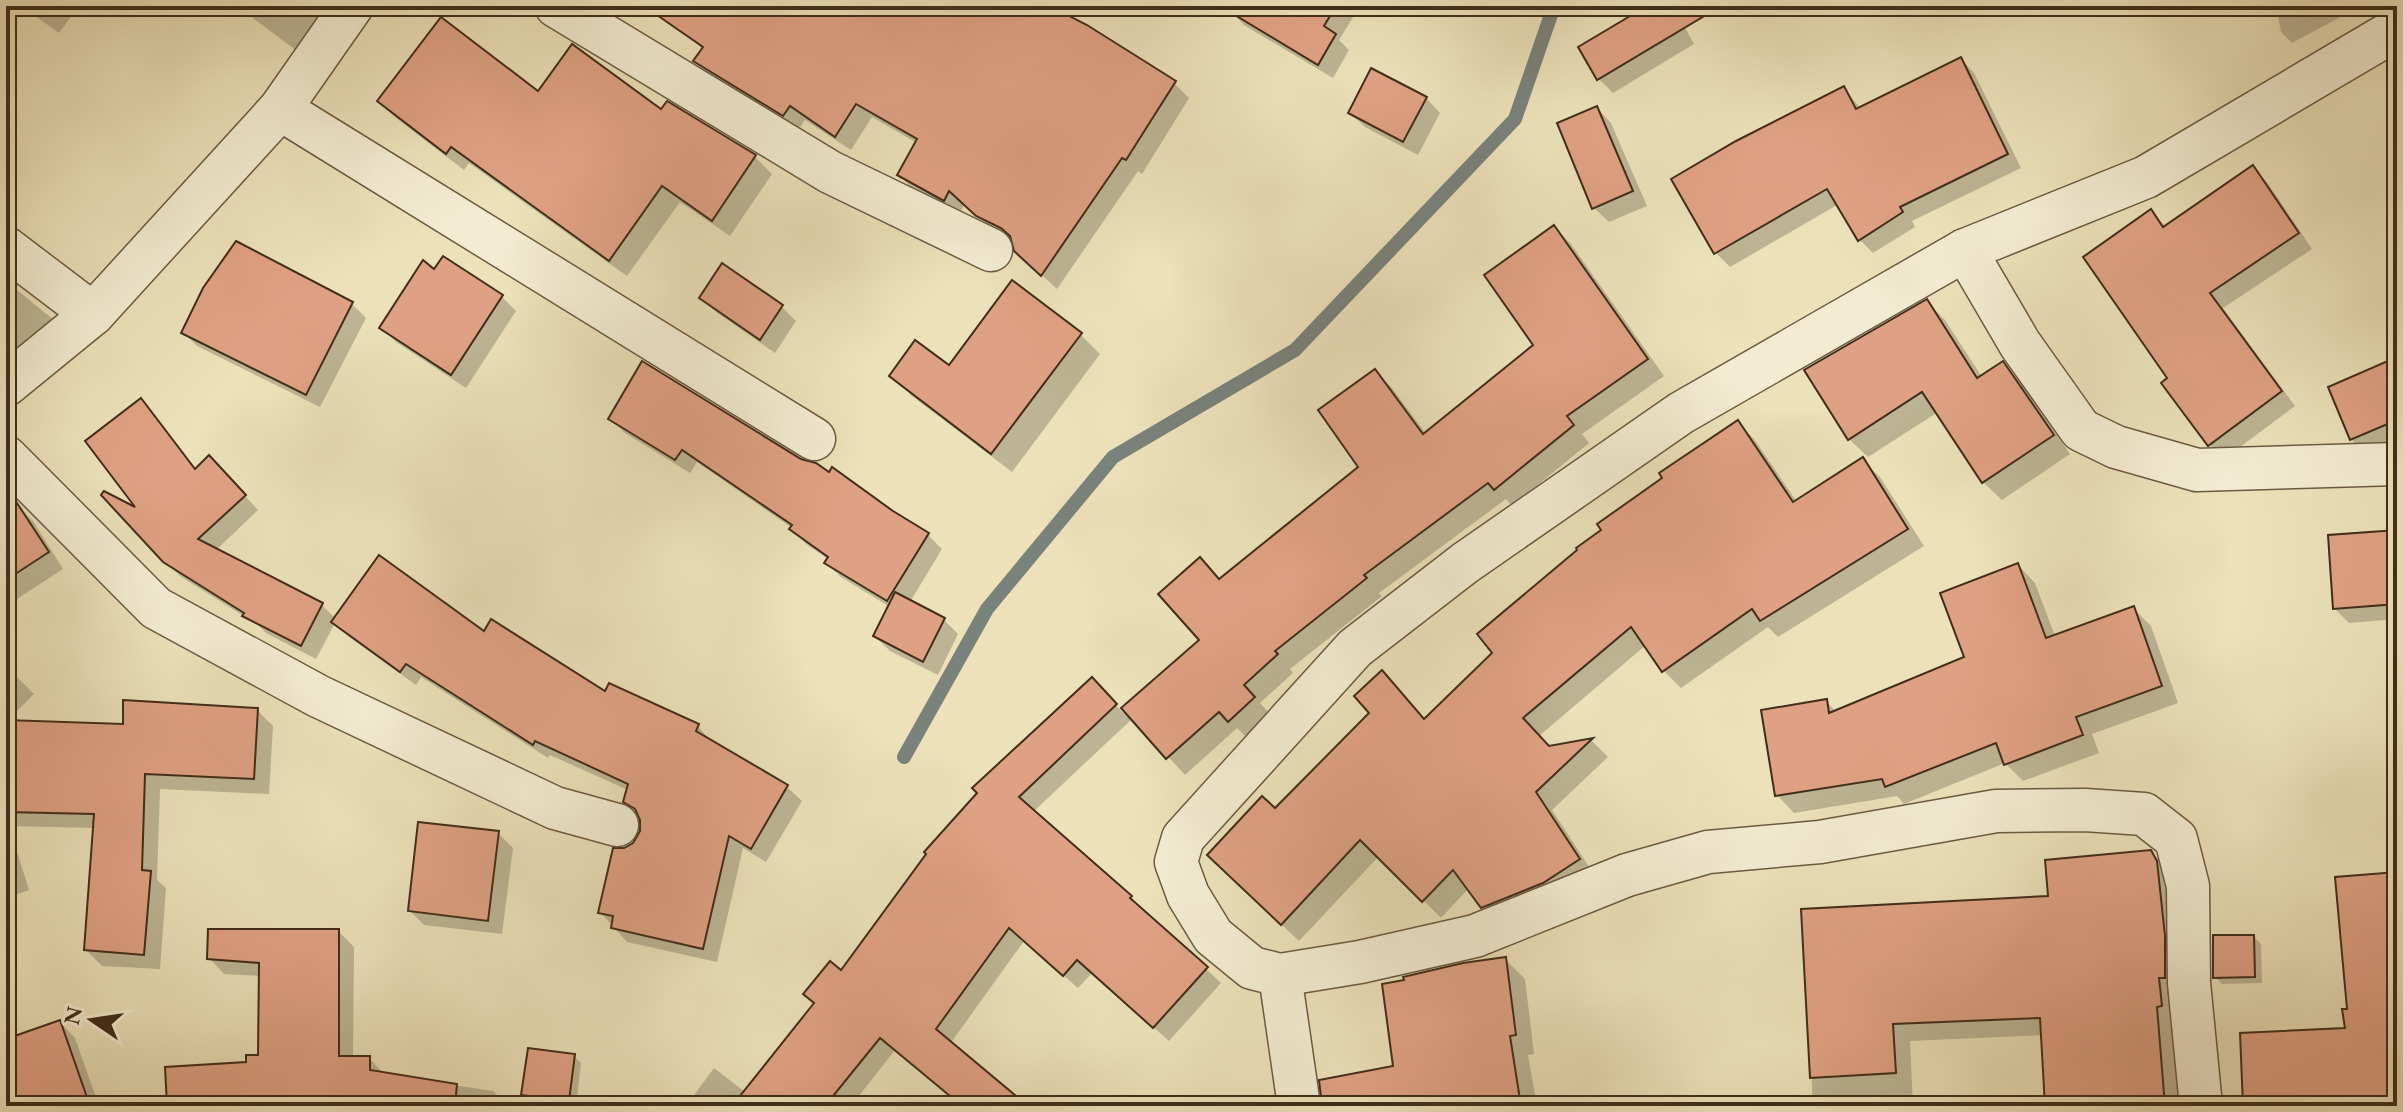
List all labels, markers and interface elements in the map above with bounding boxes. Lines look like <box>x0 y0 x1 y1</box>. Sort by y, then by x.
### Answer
north arrow <box>52 980 132 1060</box>
text: N <box>57 1003 89 1028</box>

